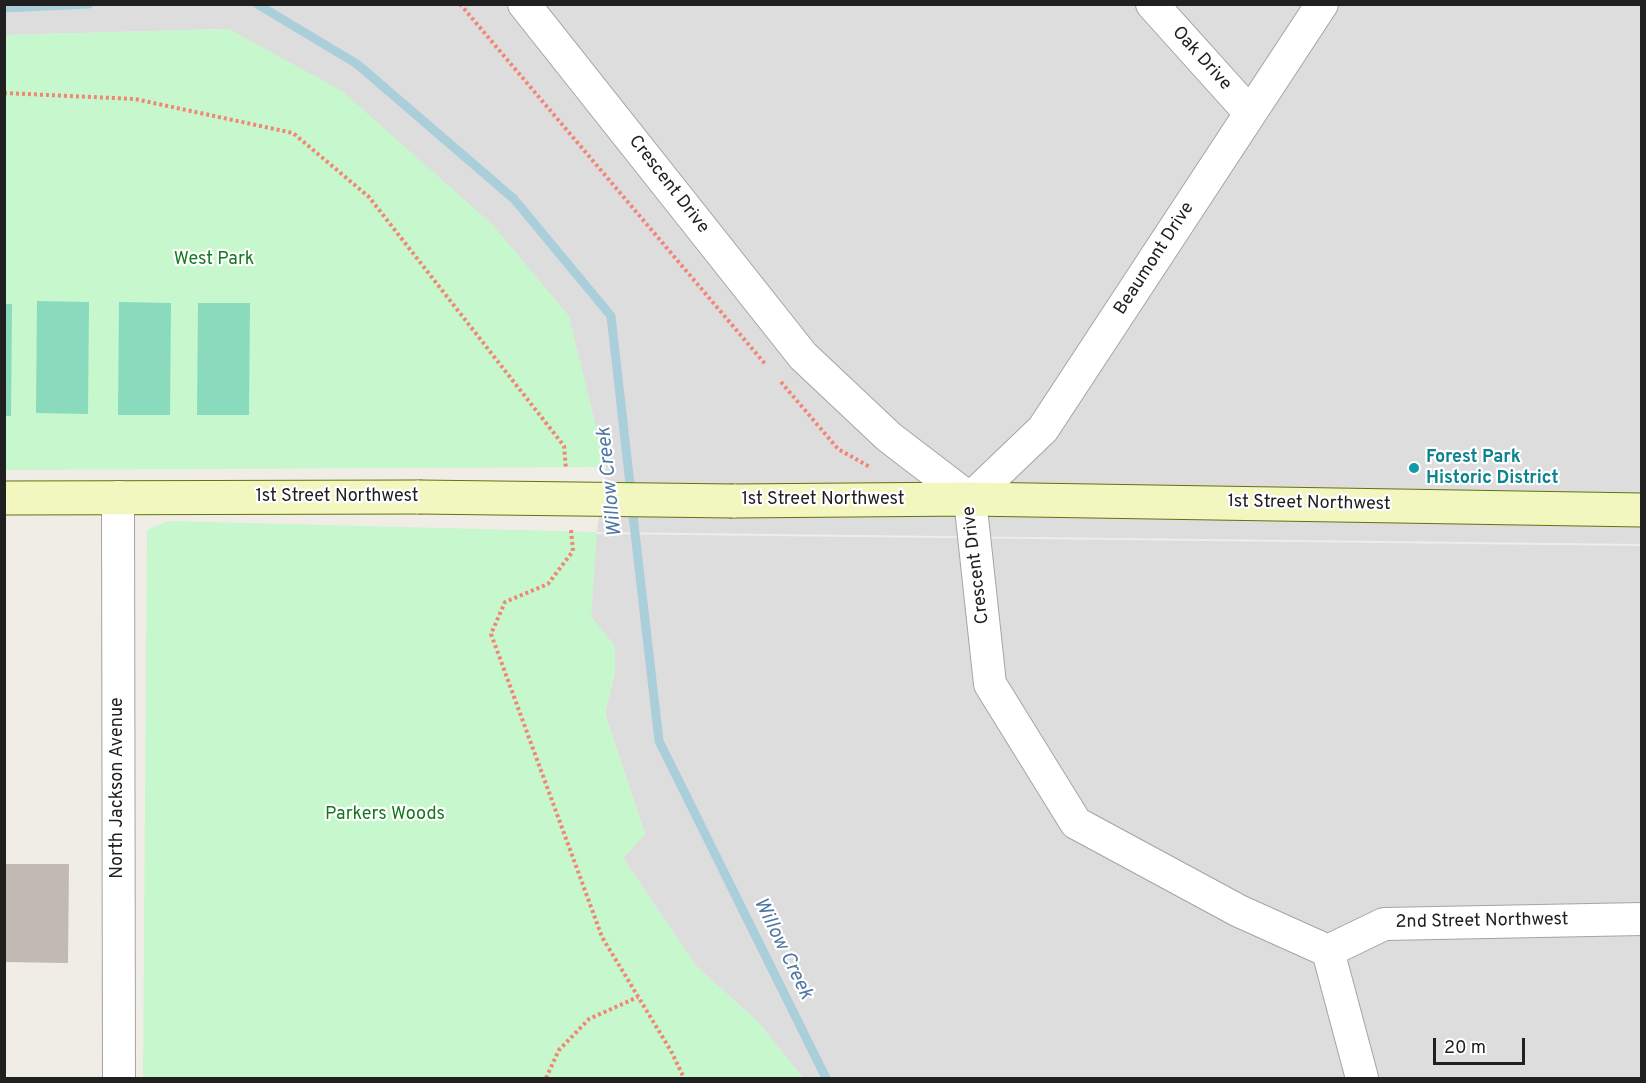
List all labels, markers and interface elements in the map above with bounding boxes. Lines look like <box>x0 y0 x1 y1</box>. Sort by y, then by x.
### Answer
street label: Oak Drive <box>1167 23 1235 95</box>
street label: Crescent Drive <box>623 132 713 238</box>
street label: Beaumont Drive <box>1110 198 1200 320</box>
park label: West Park <box>174 249 254 271</box>
water label: Willow Creek <box>593 426 629 538</box>
place label: Forest Park Historic District <box>1426 447 1558 490</box>
marker: Forest Park Historic District <box>1407 461 1421 475</box>
street label: 1st Street Northwest <box>255 486 419 508</box>
street label: 1st Street Northwest <box>741 489 905 511</box>
street label: 1st Street Northwest <box>1227 492 1391 516</box>
street label: Crescent Drive <box>959 505 995 625</box>
street label: North Jackson Avenue <box>107 697 129 879</box>
park label: Parkers Woods <box>325 804 445 826</box>
water label: Willow Creek <box>747 894 817 1004</box>
street label: 2nd Street Northwest <box>1395 910 1569 934</box>
scale bar <box>1436 1026 1528 1064</box>
text: 20 m <box>1444 1037 1486 1060</box>

